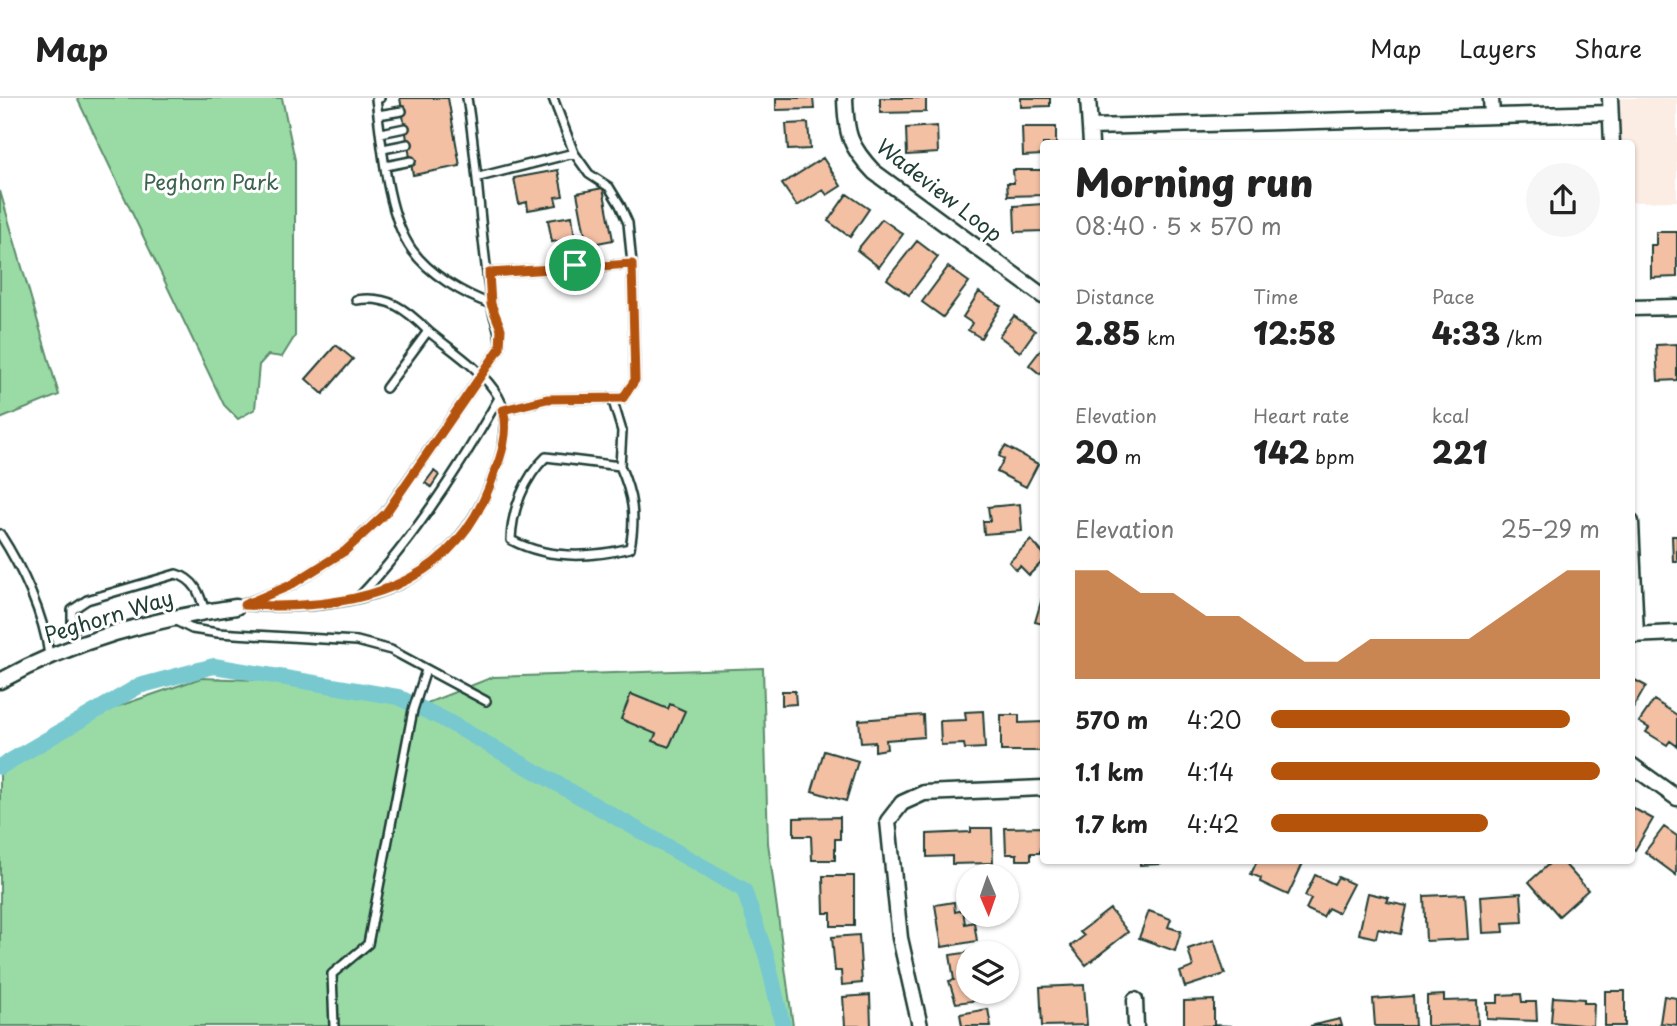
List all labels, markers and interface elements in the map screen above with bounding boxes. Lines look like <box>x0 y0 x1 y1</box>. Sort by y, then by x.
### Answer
text: Map <box>35 23 108 73</box>
text: Map <box>1370 30 1421 66</box>
text: Layers <box>1459 30 1536 66</box>
text: Share <box>1574 30 1642 66</box>
street label: Wadeview Loop <box>870 130 1010 249</box>
text: Morning run <box>1075 153 1313 210</box>
button: share <box>1526 163 1600 237</box>
park label: Peghorn Park <box>143 165 279 197</box>
text: 08:40 · 5 × 570 m <box>1075 208 1282 243</box>
pin <box>545 235 605 295</box>
icon: arrive <box>556 246 594 284</box>
text: Distance <box>1075 282 1155 310</box>
text: Time <box>1253 282 1298 310</box>
text: Pace <box>1432 282 1475 310</box>
text: 2.85 <box>1075 310 1141 355</box>
text: 12:58 <box>1253 310 1336 355</box>
text: 4:33 <box>1432 310 1500 355</box>
text: km <box>1141 323 1176 351</box>
text: /km <box>1500 323 1543 351</box>
text: Elevation <box>1075 401 1157 429</box>
text: Heart rate <box>1253 401 1349 429</box>
text: kcal <box>1432 401 1470 429</box>
text: 20 <box>1075 429 1118 474</box>
text: 142 <box>1253 429 1309 474</box>
text: 221 <box>1432 429 1487 474</box>
text: m <box>1118 442 1141 470</box>
text: bpm <box>1309 442 1355 470</box>
text: Elevation <box>1075 511 1174 546</box>
text: 25–29 m <box>1501 511 1600 546</box>
street label: Peghorn Way <box>40 580 177 650</box>
text: 570 m <box>1075 702 1148 737</box>
text: 4:20 <box>1187 702 1242 737</box>
text: 1.1 km <box>1075 754 1144 789</box>
text: 4:14 <box>1187 754 1234 789</box>
text: 1.7 km <box>1075 806 1148 841</box>
text: 4:42 <box>1187 806 1239 841</box>
north arrow <box>956 864 1018 928</box>
map controls <box>956 864 1019 1004</box>
button: layers <box>956 941 1019 1004</box>

